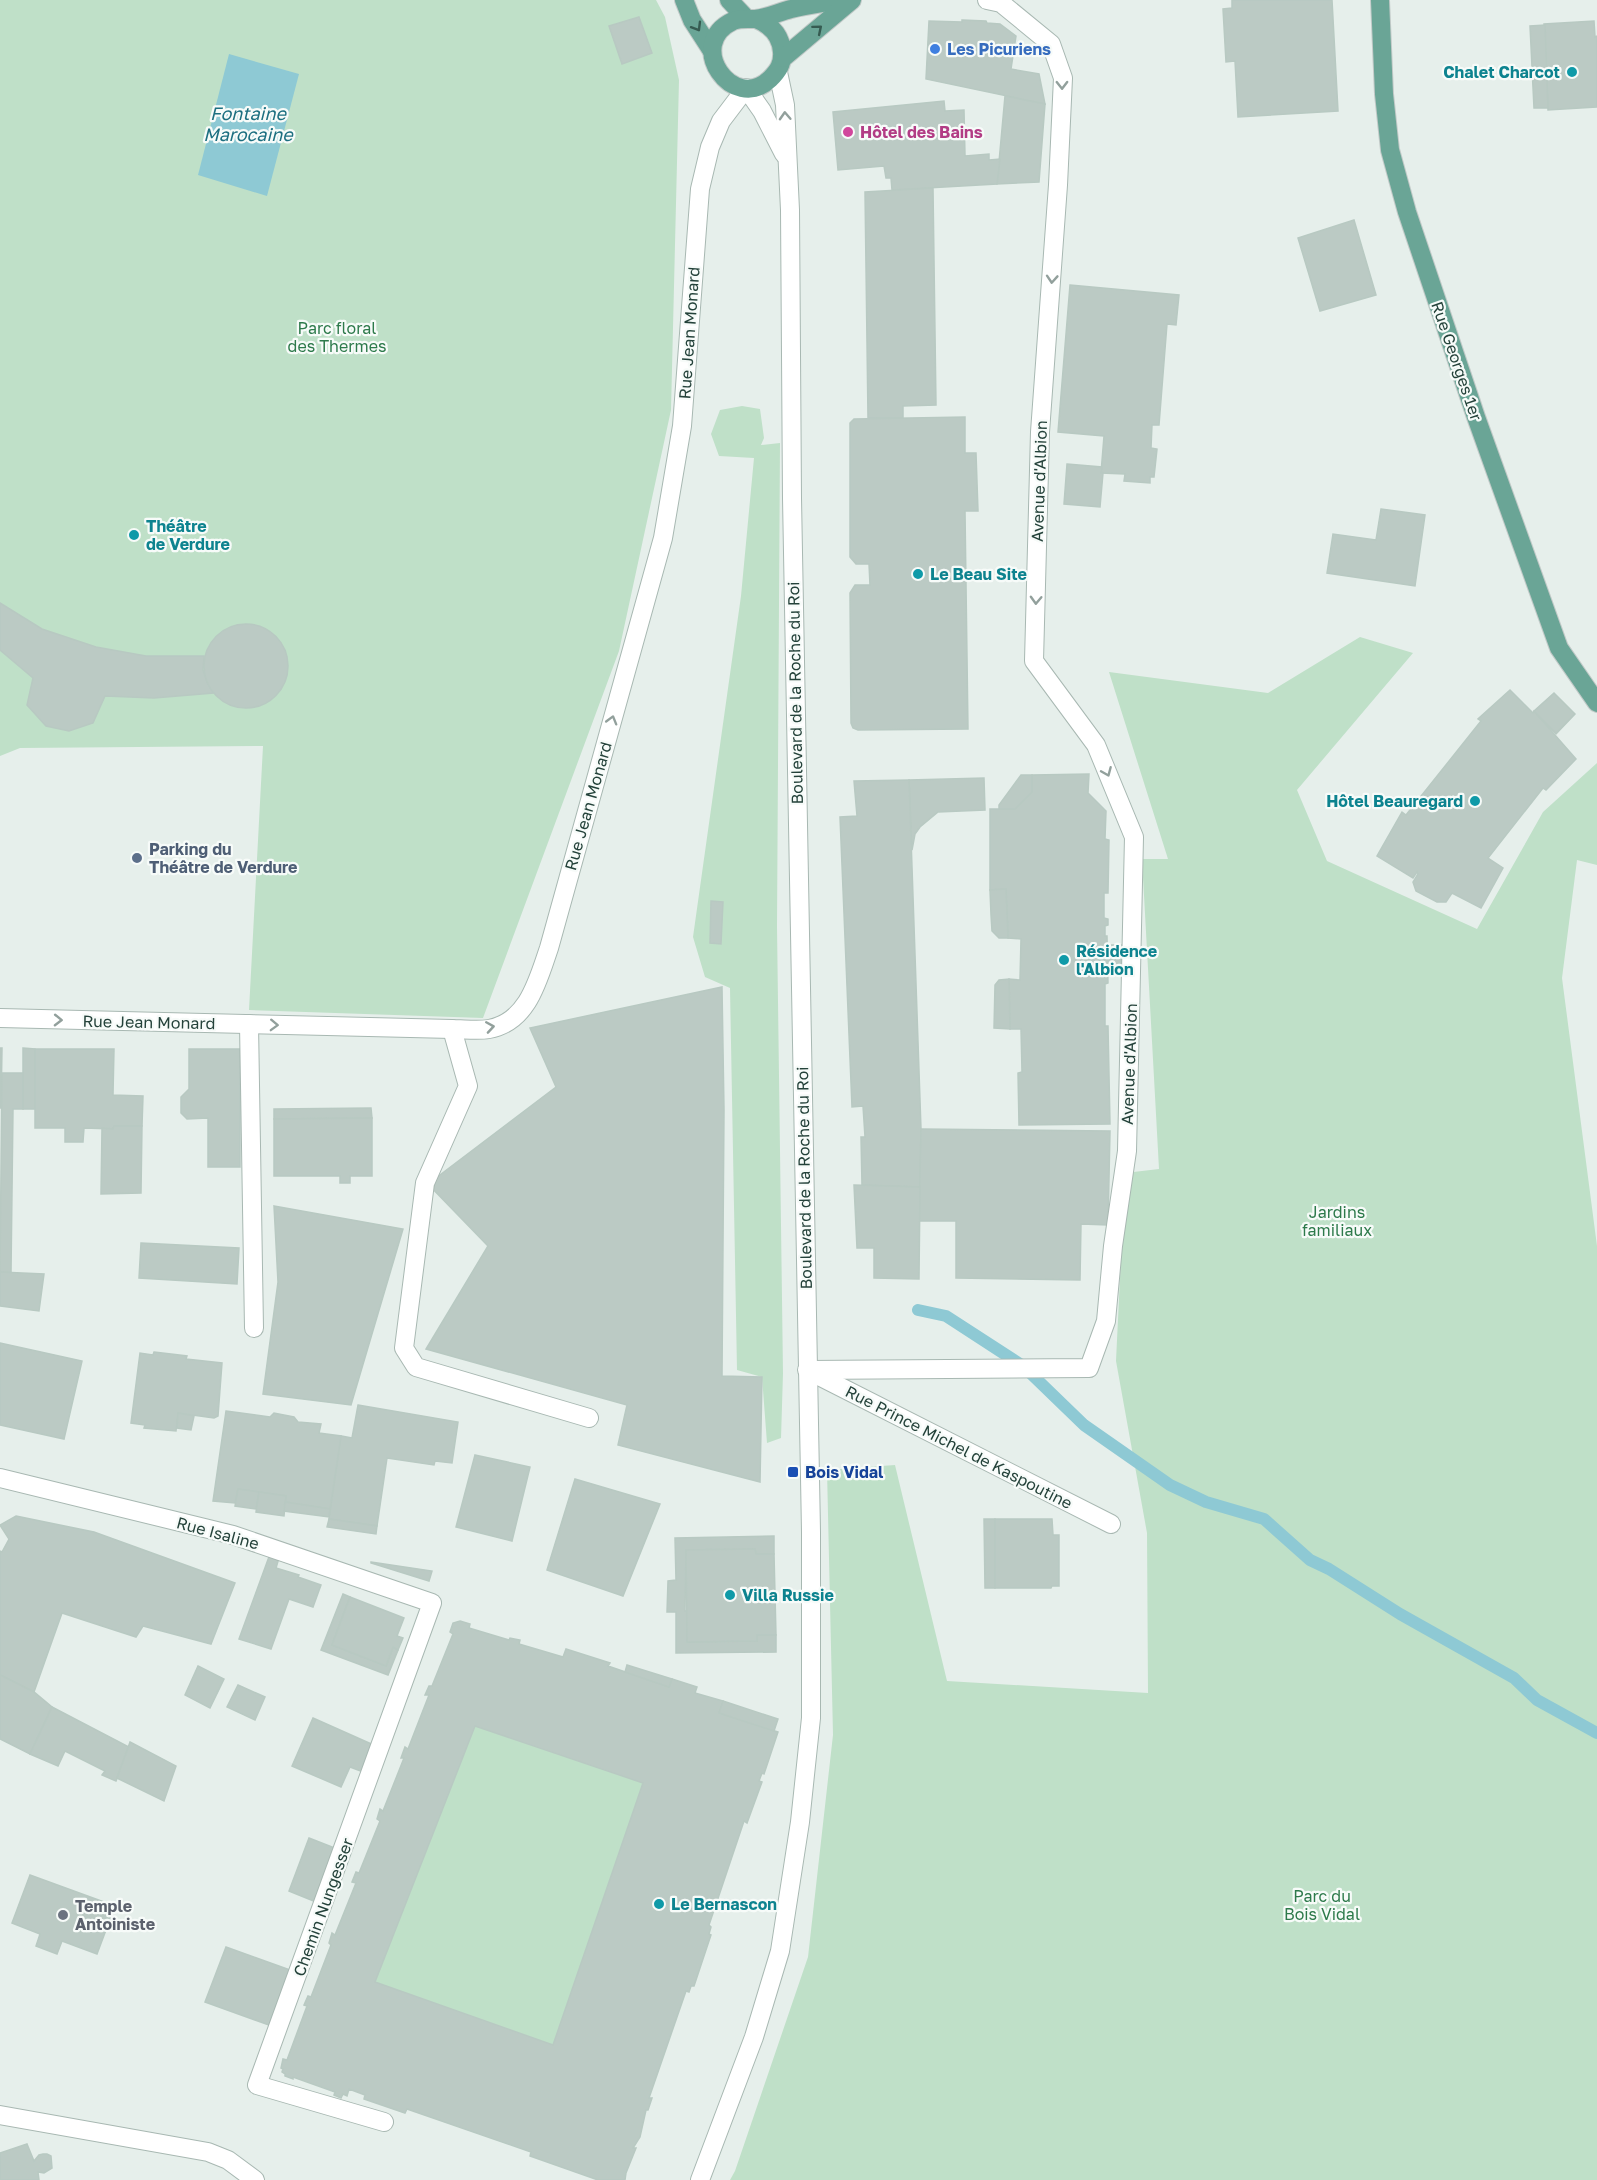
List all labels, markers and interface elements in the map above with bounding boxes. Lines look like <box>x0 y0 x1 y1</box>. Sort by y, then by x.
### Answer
one-way arrow <box>689 20 700 31</box>
one-way arrow <box>811 25 822 36</box>
place label: Les Picuriens <box>947 39 1051 59</box>
marker: Les Picuriens <box>928 42 942 56</box>
place label: Chalet Charcot <box>1443 62 1560 82</box>
marker: Chalet Charcot <box>1565 65 1579 79</box>
one-way arrow <box>1056 80 1068 89</box>
water label: Fontaine Marocaine <box>203 102 294 145</box>
one-way arrow <box>779 112 792 121</box>
place label: Hôtel des Bains <box>860 122 983 142</box>
marker: Hôtel des Bains <box>841 125 855 139</box>
street label: Rue Jean Monard <box>674 266 704 400</box>
one-way arrow <box>1045 275 1058 284</box>
street label: Rue Georges 1er <box>1427 299 1487 423</box>
park label: Parc floral des Thermes <box>288 318 386 356</box>
street label: Avenue d'Albion <box>1027 420 1051 542</box>
place label: Théâtre de Verdure <box>146 516 230 554</box>
marker: Théâtre de Verdure <box>127 528 141 542</box>
place label: Le Beau Site <box>930 564 1027 584</box>
marker: Le Beau Site <box>911 567 925 581</box>
street label: Boulevard de la Roche du Roi <box>783 581 807 805</box>
one-way arrow <box>1029 595 1042 604</box>
one-way arrow <box>605 715 617 726</box>
street label: Rue Jean Monard <box>560 739 616 873</box>
one-way arrow <box>1100 766 1112 777</box>
place label: Hôtel Beauregard <box>1326 791 1463 811</box>
marker: Hôtel Beauregard <box>1468 794 1482 808</box>
place label: Parking du Théâtre de Verdure <box>149 839 298 877</box>
marker: Parking du Théâtre de Verdure <box>130 851 144 865</box>
place label: Résidence l'Albion <box>1076 941 1157 979</box>
marker: Résidence l'Albion <box>1057 953 1071 967</box>
street label: Avenue d'Albion <box>1117 1003 1141 1125</box>
street label: Rue Jean Monard <box>82 1011 216 1033</box>
one-way arrow <box>54 1014 63 1026</box>
one-way arrow <box>270 1018 279 1031</box>
one-way arrow <box>485 1022 495 1034</box>
street label: Boulevard de la Roche du Roi <box>792 1066 816 1290</box>
park label: Jardins familiaux <box>1302 1202 1372 1240</box>
street label: Rue Prince Michel de Kaspoutine <box>842 1381 1076 1513</box>
place label: Bois Vidal <box>805 1462 884 1482</box>
marker: Bois Vidal <box>786 1465 800 1479</box>
street label: Rue Isaline <box>175 1512 261 1554</box>
place label: Villa Russie <box>742 1585 834 1605</box>
marker: Villa Russie <box>723 1588 737 1602</box>
street label: Chemin Nungesser <box>289 1835 357 1979</box>
park label: Parc du Bois Vidal <box>1284 1886 1360 1924</box>
place label: Le Bernascon <box>671 1894 777 1914</box>
place label: Temple Antoiniste <box>75 1896 155 1934</box>
marker: Le Bernascon <box>652 1897 666 1911</box>
marker: Temple Antoiniste <box>56 1908 70 1922</box>

